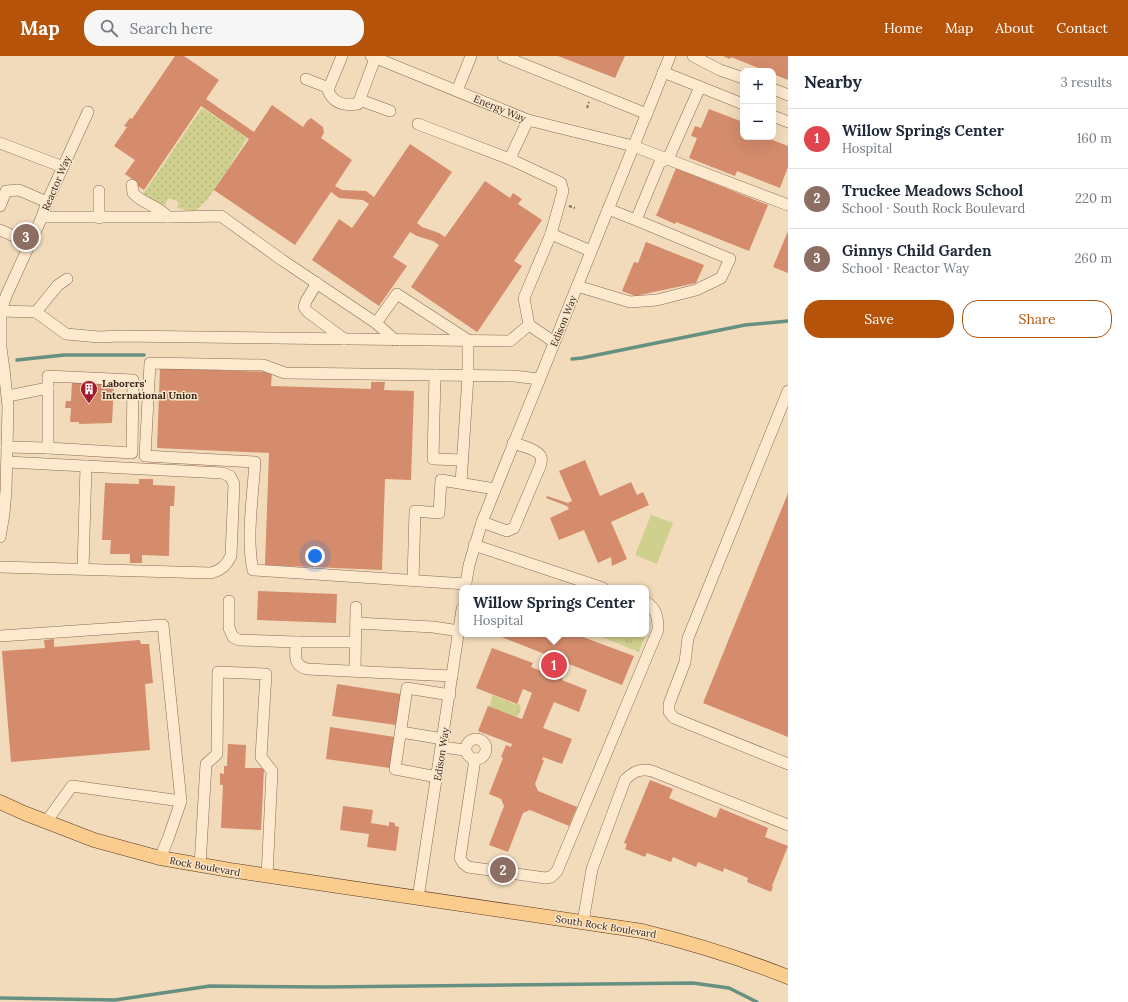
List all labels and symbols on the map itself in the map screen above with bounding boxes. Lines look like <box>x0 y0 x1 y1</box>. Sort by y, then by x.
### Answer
street label: Energy Way <box>472 92 529 125</box>
street label: Reactor Way <box>39 153 74 213</box>
pin: 3 <box>13 222 39 252</box>
street label: Edison Way <box>547 293 580 349</box>
place label: Laborers' International Union <box>102 377 198 402</box>
building icon: Laborers' International Union <box>79 379 99 404</box>
your location <box>305 546 325 566</box>
pin: 1 <box>541 650 567 680</box>
street label: Edison Way <box>431 726 452 782</box>
street label: Rock Boulevard <box>168 854 241 879</box>
pin: 2 <box>490 855 516 885</box>
street label: South Rock Boulevard <box>555 912 657 941</box>

